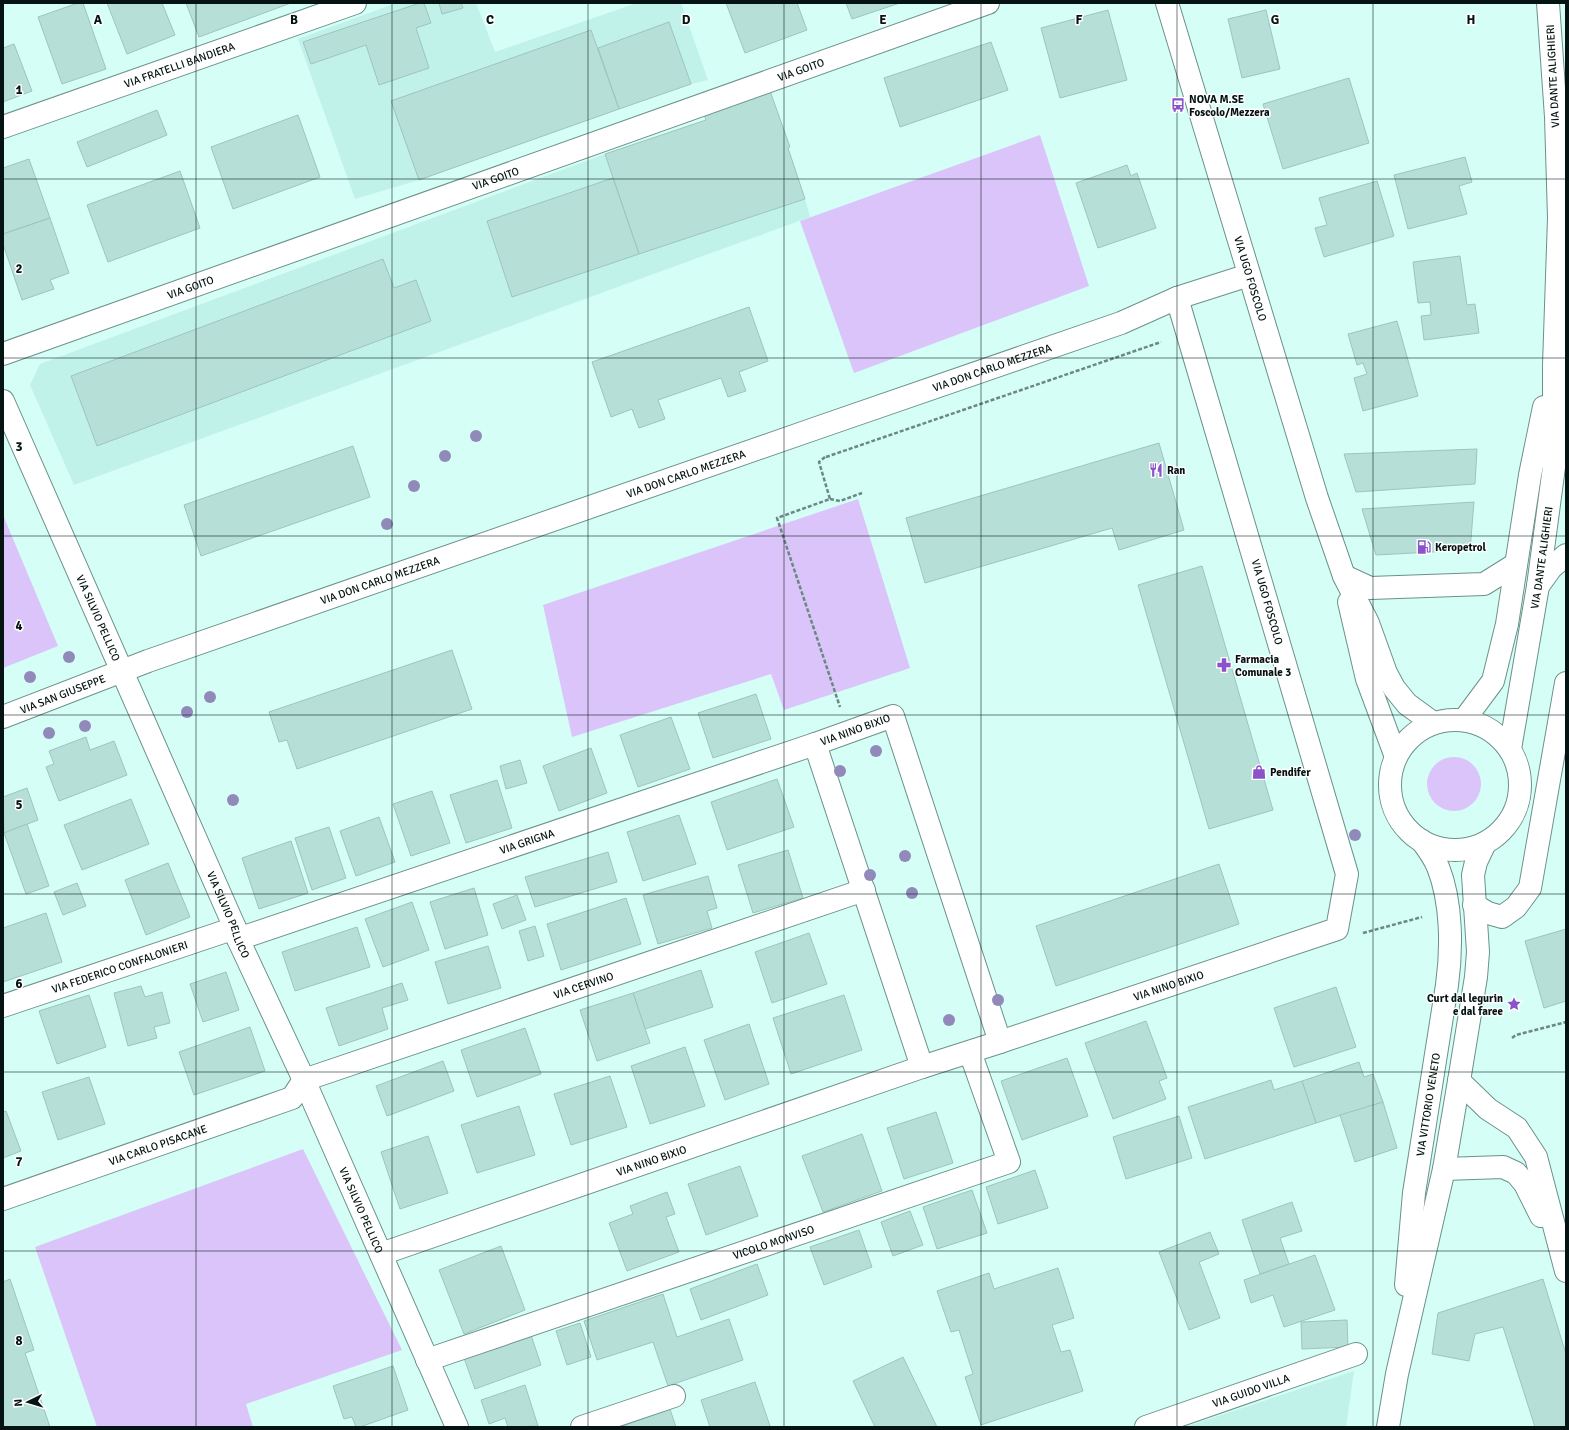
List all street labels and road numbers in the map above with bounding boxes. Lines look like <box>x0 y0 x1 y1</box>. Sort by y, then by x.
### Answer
street label: VIA DANTE ALIGHIERI <box>1544 24 1562 128</box>
street label: VIA FRATELLI BANDIERA <box>122 39 237 90</box>
street label: VIA GOITO <box>776 55 826 84</box>
street label: VIA GOITO <box>471 164 521 193</box>
street label: VIA UGO FOSCOLO <box>1231 234 1270 323</box>
street label: VIA GOITO <box>165 273 216 301</box>
street label: VIA DON CARLO MEZZERA <box>931 341 1054 394</box>
street label: VIA DON CARLO MEZZERA <box>625 447 747 500</box>
street label: VIA DANTE ALIGHIERI <box>1528 506 1555 610</box>
street label: VIA DON CARLO MEZZERA <box>319 553 441 607</box>
street label: VIA UGO FOSCOLO <box>1249 558 1285 646</box>
street label: VIA SILVIO PELLICO <box>74 573 123 663</box>
street label: VIA SAN GIUSEPPE <box>18 672 107 716</box>
street label: VIA NINO BIXIO <box>818 711 892 748</box>
street label: VIA GRIGNA <box>498 826 556 857</box>
street label: VIA SILVIO PELLICO <box>204 869 252 960</box>
street label: VIA FEDERICO CONFALONIERI <box>50 938 189 996</box>
street label: VIA NINO BIXIO <box>1132 968 1205 1003</box>
street label: VIA CERVINO <box>552 969 615 1001</box>
street label: VIA VITTORIO VENETO <box>1413 1052 1443 1157</box>
street label: VIA CARLO PISACANE <box>107 1122 209 1168</box>
street label: VIA NINO BIXIO <box>614 1142 688 1179</box>
street label: VIA SILVIO PELLICO <box>337 1165 386 1255</box>
street label: VICOLO MONVISO <box>731 1222 816 1262</box>
street label: VIA GUIDO VILLA <box>1211 1371 1291 1410</box>

